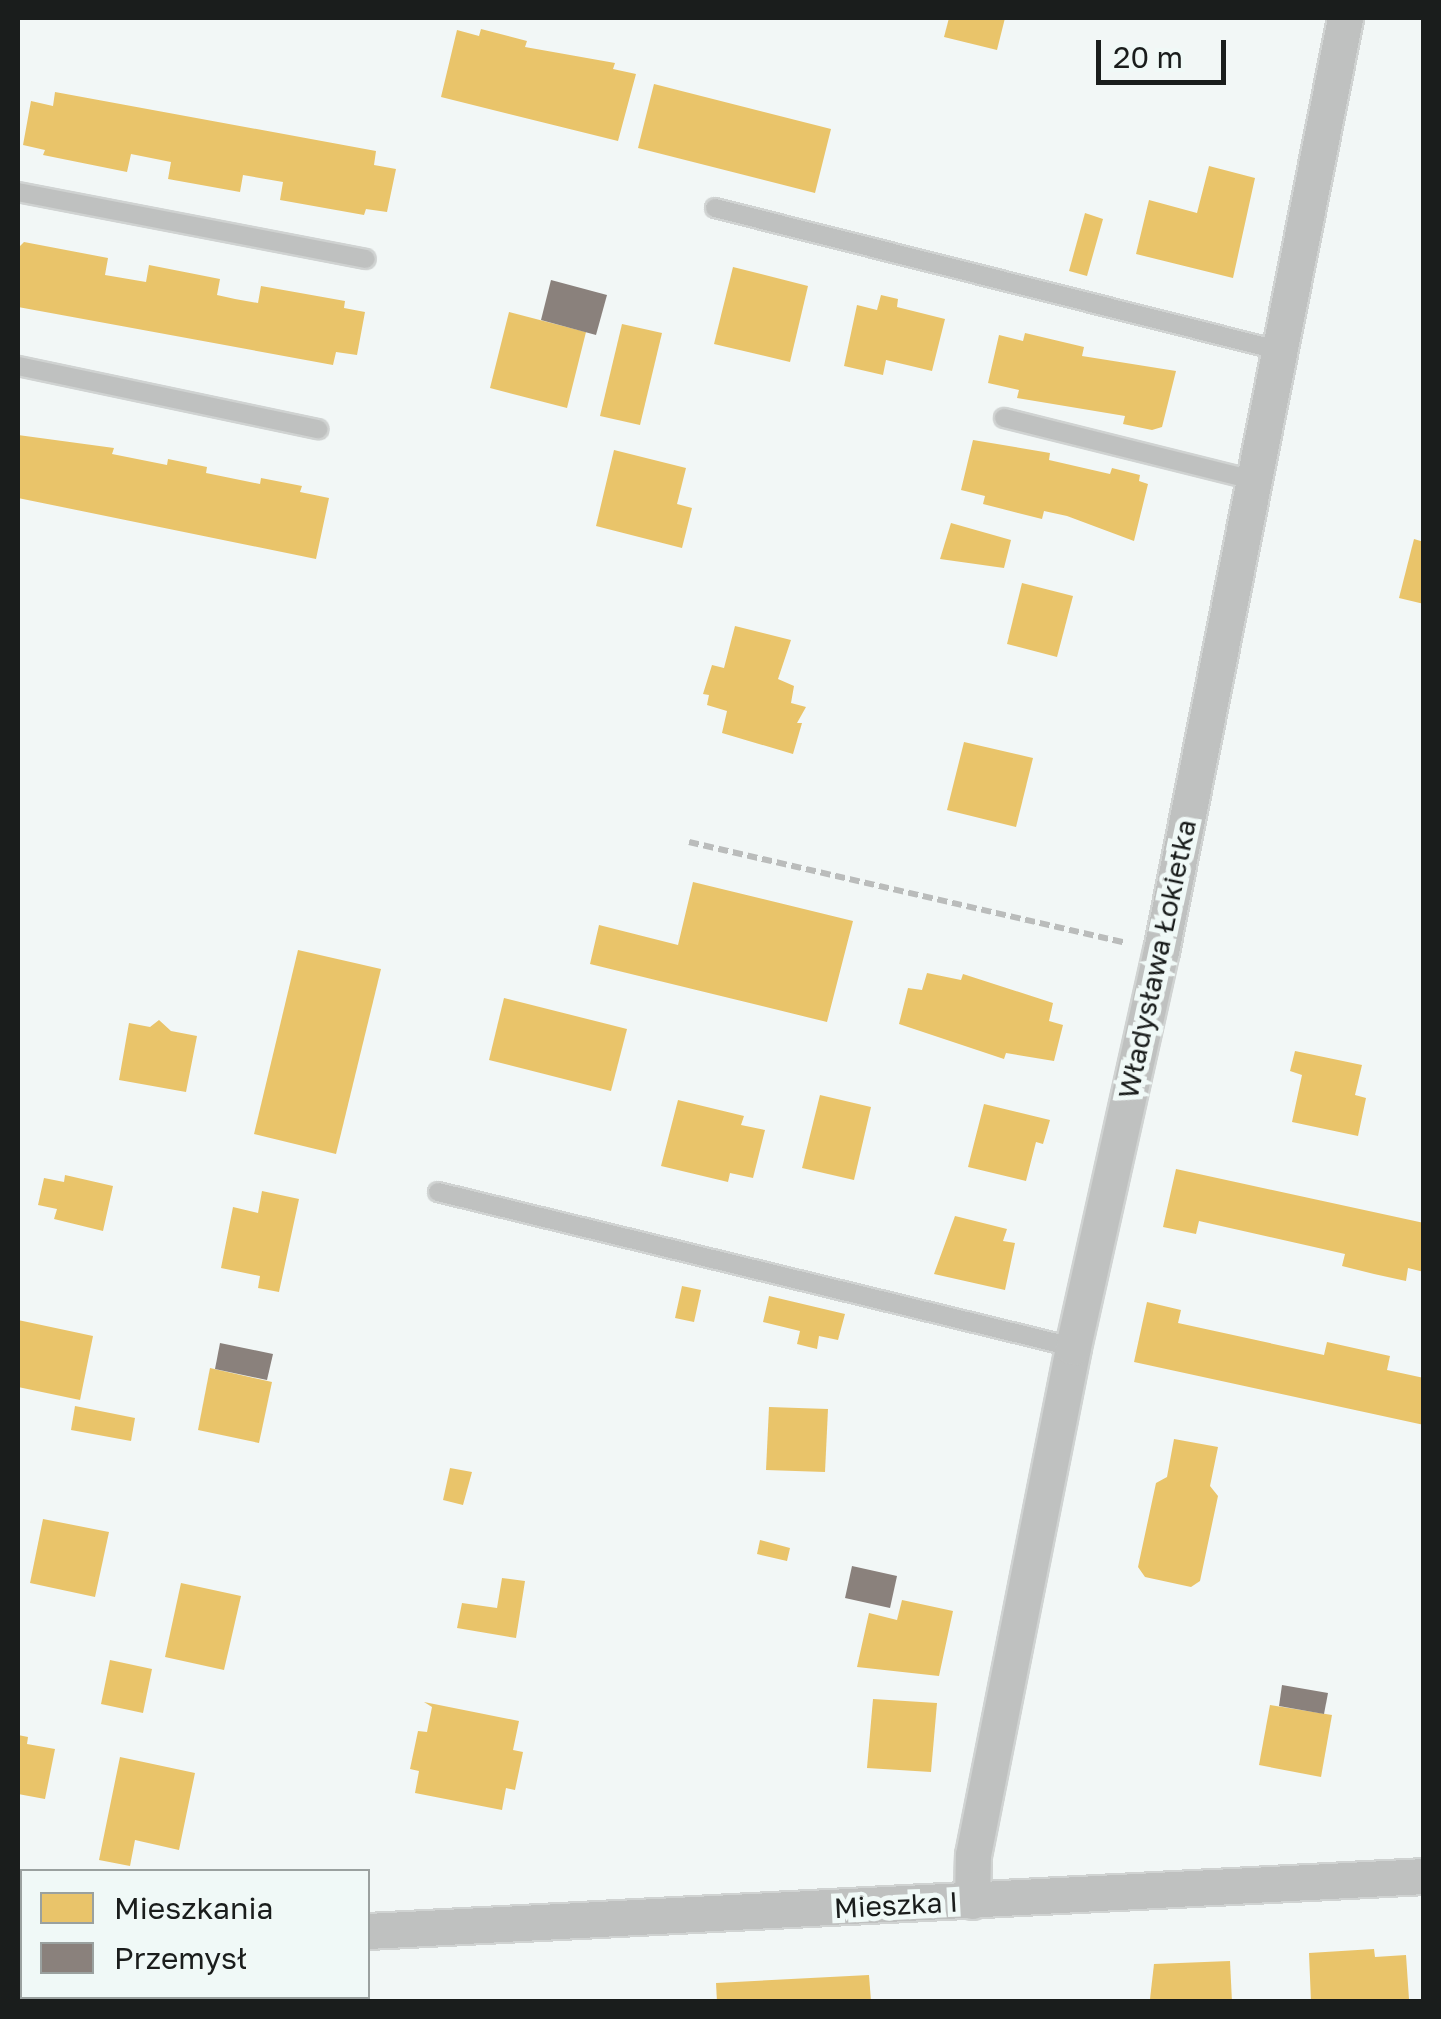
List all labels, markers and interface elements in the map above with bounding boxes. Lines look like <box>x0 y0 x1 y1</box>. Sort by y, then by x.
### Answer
scale bar <box>1101 20 1231 82</box>
text: 20 m <box>1113 39 1183 75</box>
street label: Władysława Łokietka <box>1111 816 1203 1102</box>
legend <box>20 1869 370 1999</box>
street label: Mieszka I <box>833 1885 959 1925</box>
text: Mieszkania <box>114 1890 273 1926</box>
text: Przemysł <box>114 1940 247 1976</box>

